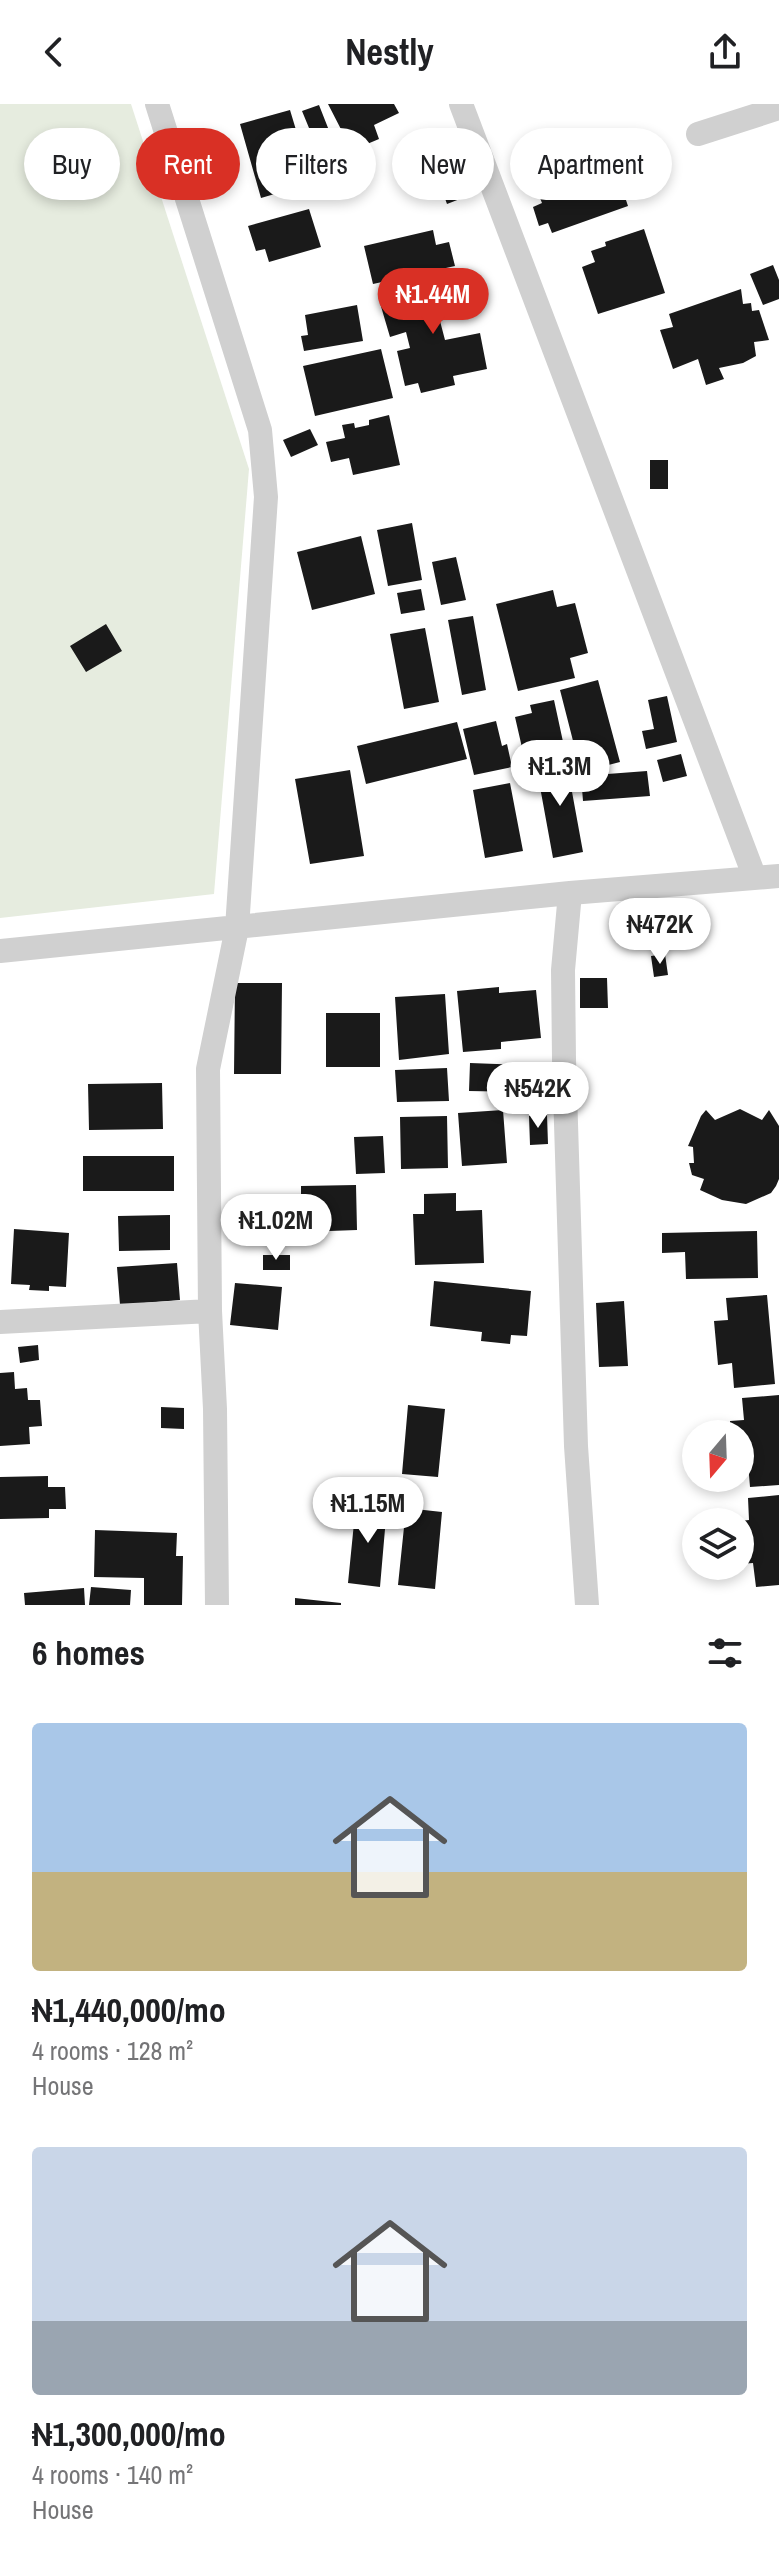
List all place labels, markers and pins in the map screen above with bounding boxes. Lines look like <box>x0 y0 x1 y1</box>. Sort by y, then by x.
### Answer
pin: ₦1.44M <box>368 268 498 336</box>
pin: ₦1.3M <box>504 740 616 808</box>
pin: ₦472K <box>604 898 716 966</box>
pin: ₦542K <box>482 1062 594 1130</box>
pin: ₦1.02M <box>211 1194 341 1262</box>
pin: ₦1.15M <box>303 1477 433 1545</box>

